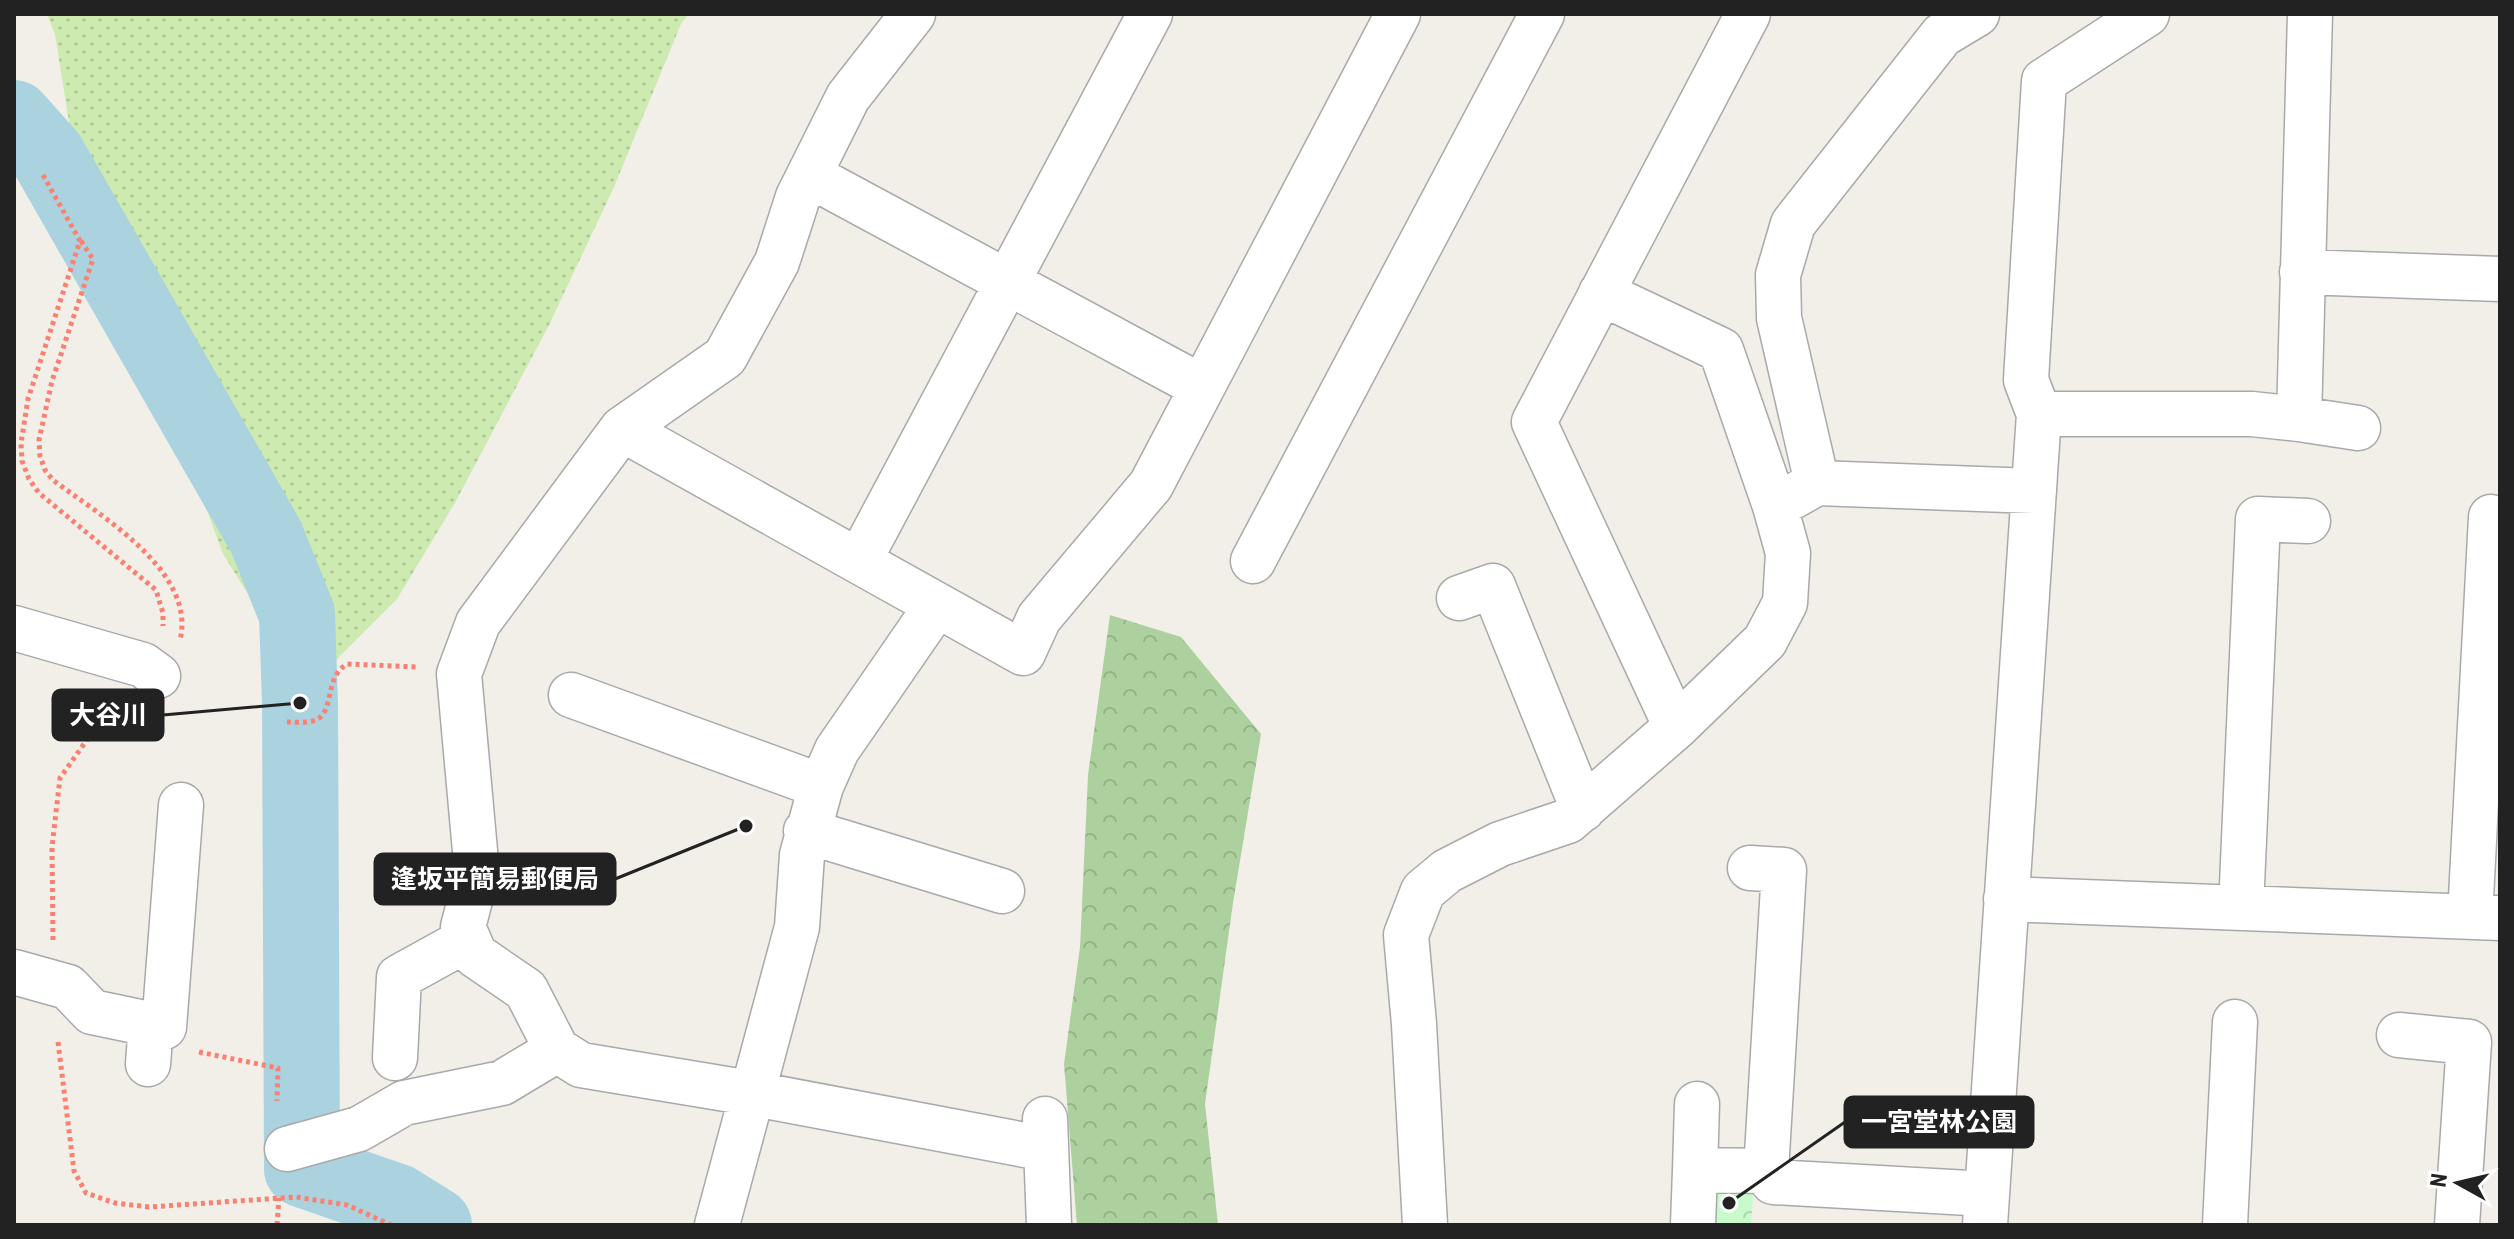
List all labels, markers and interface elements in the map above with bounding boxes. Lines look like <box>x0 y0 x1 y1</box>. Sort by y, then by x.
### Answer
callout: 大谷川 <box>53 690 163 740</box>
text: 大谷川 <box>69 700 147 730</box>
callout: 逢坂平簡易郵便局 <box>375 854 615 904</box>
text: 逢坂平簡易郵便局 <box>391 864 599 894</box>
callout: 一宮堂林公園 <box>1845 1097 2033 1147</box>
text: 一宮堂林公園 <box>1861 1107 2017 1137</box>
north arrow <box>2418 1143 2498 1223</box>
text: N <box>2425 1172 2452 1189</box>

